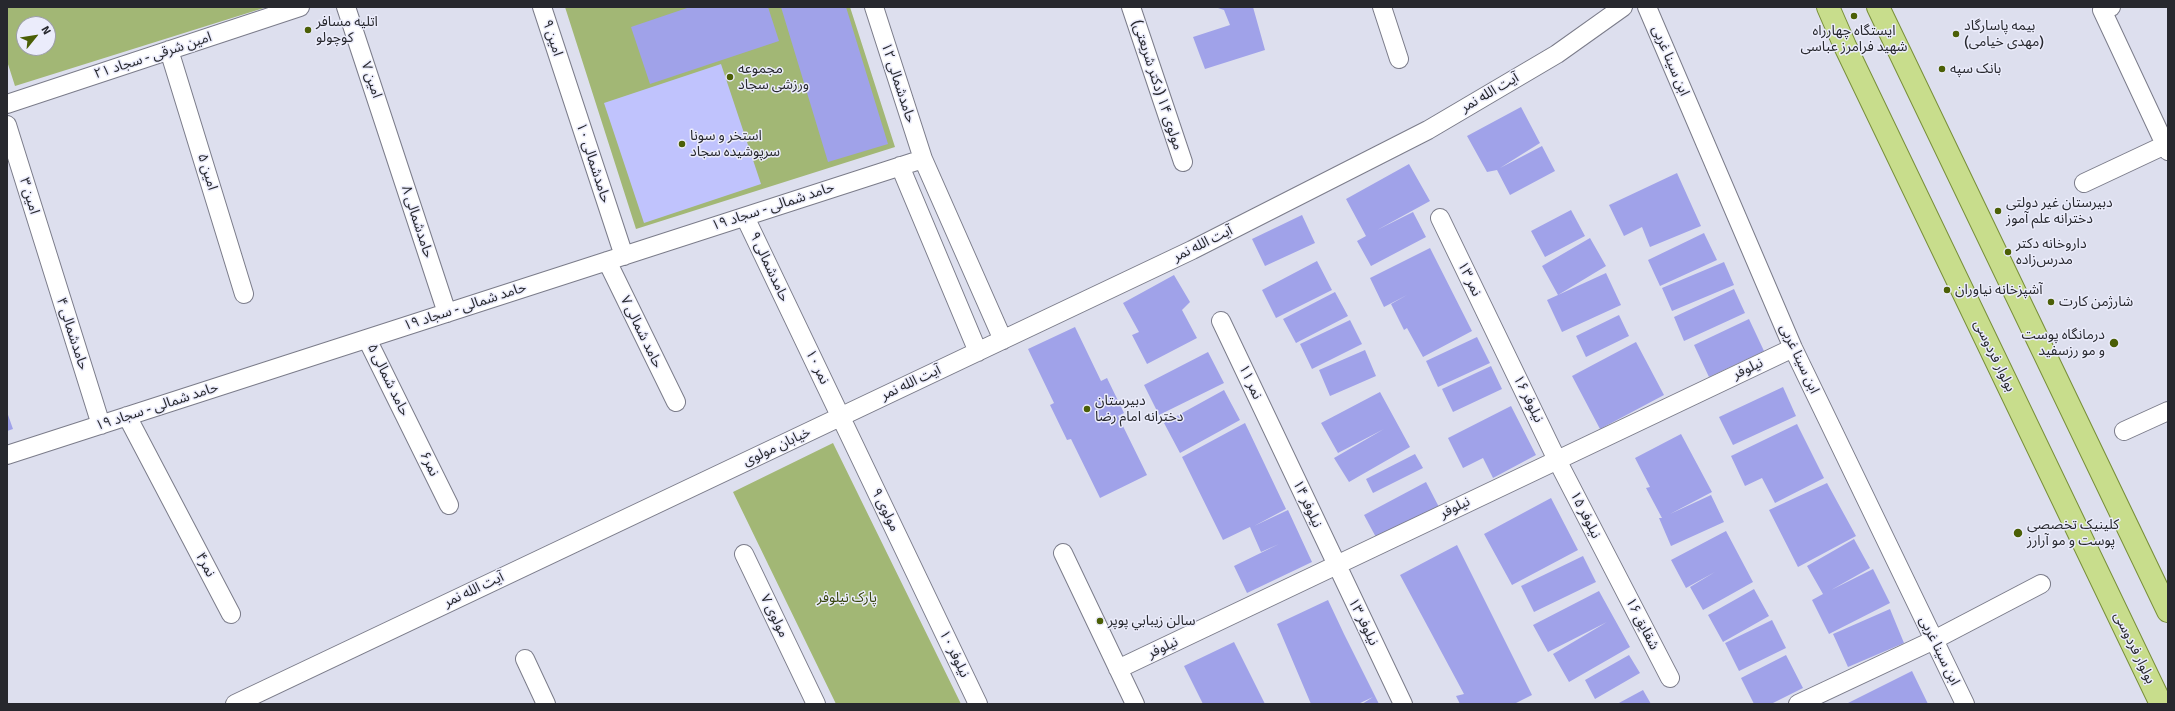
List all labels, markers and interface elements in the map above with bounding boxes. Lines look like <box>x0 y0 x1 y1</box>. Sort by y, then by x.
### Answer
marker: ایستگاه چهارراه شهید فرامرز عباسی <box>1849 11 1859 21</box>
place label: اتليه مسافر كوچولو <box>316 14 378 46</box>
north arrow <box>16 16 56 56</box>
street label: امین ۹ <box>538 18 566 58</box>
street label: مولوی ۱۴ (دکتر شریعتی) <box>1128 18 1186 152</box>
place label: بیمه پاسارگاد (مهدی خیامی) <box>1964 18 2044 50</box>
street label: ابن سینا غربی <box>1648 23 1692 99</box>
place label: ایستگاه چهارراه شهید فرامرز عباسی <box>1801 23 1907 56</box>
text: N <box>38 24 54 37</box>
marker: اتليه مسافر كوچولو <box>303 25 313 35</box>
street label: امین شرقی - سجاد ۲۱ <box>92 29 214 83</box>
marker: بیمه پاسارگاد (مهدی خیامی) <box>1951 29 1961 39</box>
street label: حامدشمالی ۱۲ <box>877 41 919 125</box>
street label: امین ۷ <box>357 60 385 100</box>
place label: مجموعه ورزشی سجاد <box>738 61 809 94</box>
place label: بانک سپه <box>1950 61 2001 77</box>
marker: بانک سپه <box>1937 64 1947 74</box>
street label: آیت الله نمر <box>1458 70 1522 116</box>
marker: مجموعه ورزشی سجاد <box>725 72 735 82</box>
street label: حامدشمالی ۱۰ <box>572 121 614 205</box>
place label: استخر و سونا سرپوشیده سجاد <box>690 128 780 160</box>
marker: استخر و سونا سرپوشیده سجاد <box>677 139 687 149</box>
street label: امین ۵ <box>194 152 220 192</box>
street label: امین ۳ <box>16 176 42 216</box>
street label: حامد شمالی - سجاد ۱۹ <box>709 179 837 235</box>
street label: حامدشمالی ۸ <box>397 184 437 260</box>
place label: دبیرستان غیر دولتی دخترانه علم آموز <box>2006 195 2113 228</box>
marker: دبیرستان غیر دولتی دخترانه علم آموز <box>1993 206 2003 216</box>
street label: آیت الله نمر <box>1170 222 1236 266</box>
street label: حامدشمالی ۹ <box>745 229 793 305</box>
place label: داروخانه دکتر مدرس‌زاده <box>2016 236 2087 268</box>
marker: داروخانه دکتر مدرس‌زاده <box>2003 247 2013 257</box>
street label: نمر ۱۳ <box>1453 259 1485 299</box>
street label: حامد شمالی - سجاد ۱۹ <box>401 279 529 335</box>
place label: آشپزخانه نیاوران <box>1955 282 2042 298</box>
marker: آشپزخانه نیاوران <box>1942 285 1952 295</box>
street label: حامد شمالی ۷ <box>616 293 666 371</box>
place label: شارژمن کارت <box>2059 294 2133 310</box>
street label: حامدشمالی ۴ <box>52 296 92 372</box>
marker: شارژمن کارت <box>2046 297 2056 307</box>
street label: بولوار فردوسی <box>1969 317 2019 395</box>
street label: ابن سینا غربی <box>1776 322 1822 396</box>
place label: درمانگاه پوست و مو رزسفید <box>2022 327 2105 360</box>
marker: درمانگاه پوست و مو رزسفید <box>2108 337 2120 349</box>
street label: حامد شمالی ۵ <box>363 341 413 419</box>
street label: نمر ۱۰ <box>801 347 833 387</box>
street label: نیلوفر <box>1730 355 1766 383</box>
street label: آیت الله نمر <box>878 362 944 404</box>
street label: نمر ۱۱ <box>1235 362 1265 402</box>
street label: نیلوفر ۱۶ <box>1509 373 1547 425</box>
street label: حامد شمالی - سجاد ۱۹ <box>93 379 221 435</box>
place label: دبیرستان دخترانه امام رضا <box>1095 393 1183 426</box>
marker: دبیرستان دخترانه امام رضا <box>1082 404 1092 414</box>
street label: خیابان مولوی <box>740 424 814 470</box>
street label: نمر۶ <box>416 449 442 479</box>
street label: نیلوفر ۱۴ <box>1289 477 1325 531</box>
street label: مولوی ۹ <box>867 486 903 534</box>
street label: نیلوفر ۱۵ <box>1566 489 1604 541</box>
street label: نیلوفر <box>1437 494 1473 522</box>
place label: کلینیک تخصصی پوست و مو آرارز <box>2027 517 2119 550</box>
marker: کلینیک تخصصی پوست و مو آرارز <box>2012 527 2024 539</box>
street label: نمر۴ <box>192 550 218 580</box>
street label: آیت الله نمر <box>441 569 507 611</box>
park label: پارک نیلوفر <box>817 590 877 606</box>
street label: مولوی ۷ <box>756 592 792 640</box>
street label: شقایق ۱۶ <box>1622 595 1662 653</box>
street label: نیلوفر ۱۳ <box>1344 596 1382 648</box>
street label: بولوار فردوسی <box>2109 609 2159 687</box>
place label: سالن زيبابي پوپر <box>1108 613 1195 629</box>
street label: ابن سینا غربی <box>1915 614 1963 688</box>
marker: سالن زيبابي پوپر <box>1095 616 1105 626</box>
street label: نیلوفر ۱۰ <box>935 628 973 680</box>
street label: نیلوفر <box>1145 634 1181 662</box>

